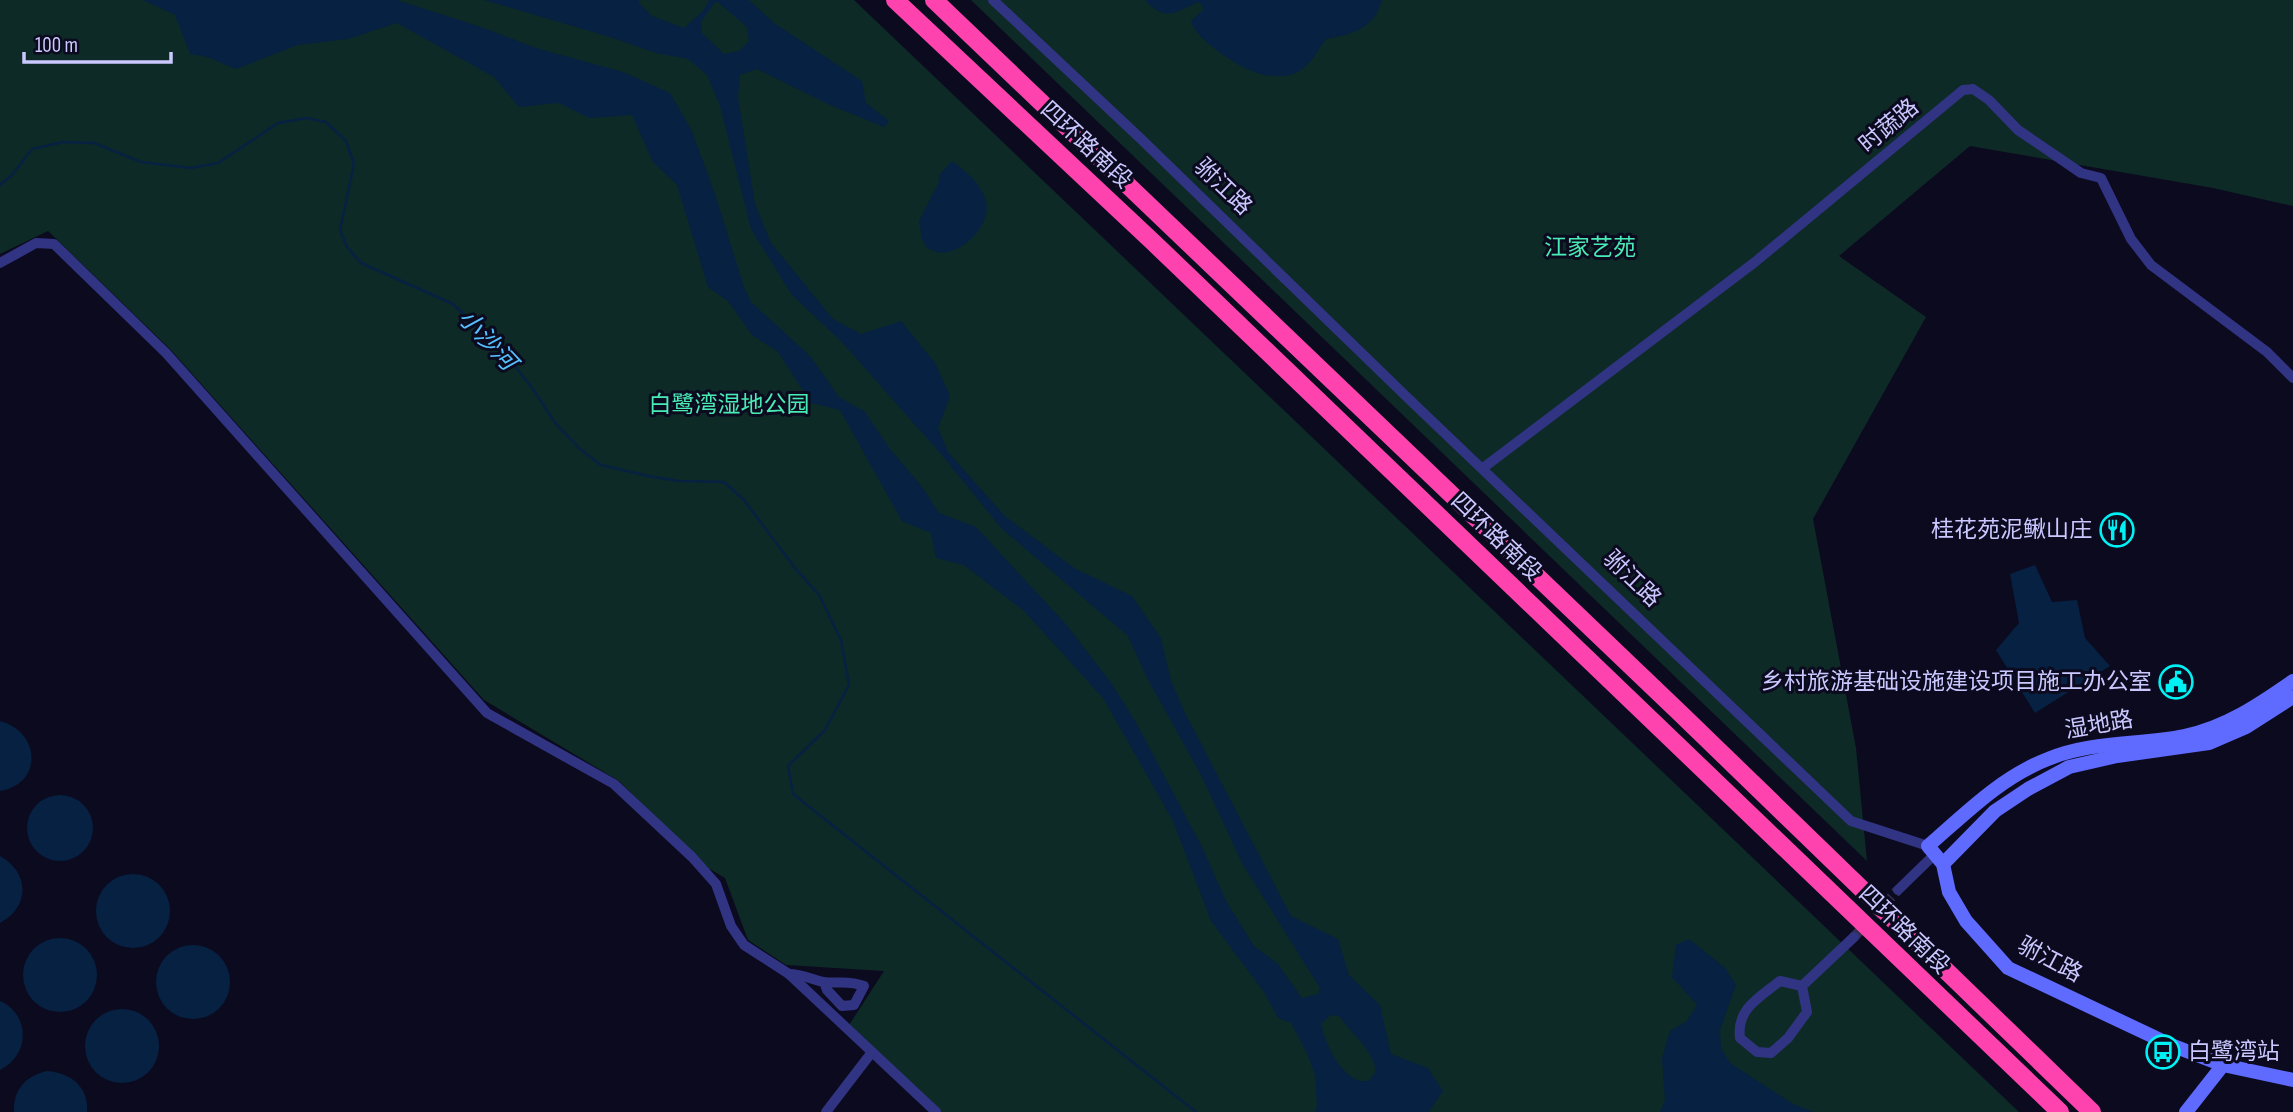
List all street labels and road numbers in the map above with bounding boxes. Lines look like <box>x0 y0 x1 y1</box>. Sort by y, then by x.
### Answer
street label: 时蔬路 <box>1854 93 1924 159</box>
street label: 四环路南段 <box>1034 96 1138 194</box>
street label: 驸江路 <box>1188 153 1258 221</box>
street label: 四环路南段 <box>1445 487 1547 587</box>
street label: 驸江路 <box>1597 545 1667 613</box>
street label: 湿地路 <box>2063 705 2135 745</box>
street label: 四环路南段 <box>1853 880 1955 980</box>
street label: 驸江路 <box>2013 931 2087 989</box>

